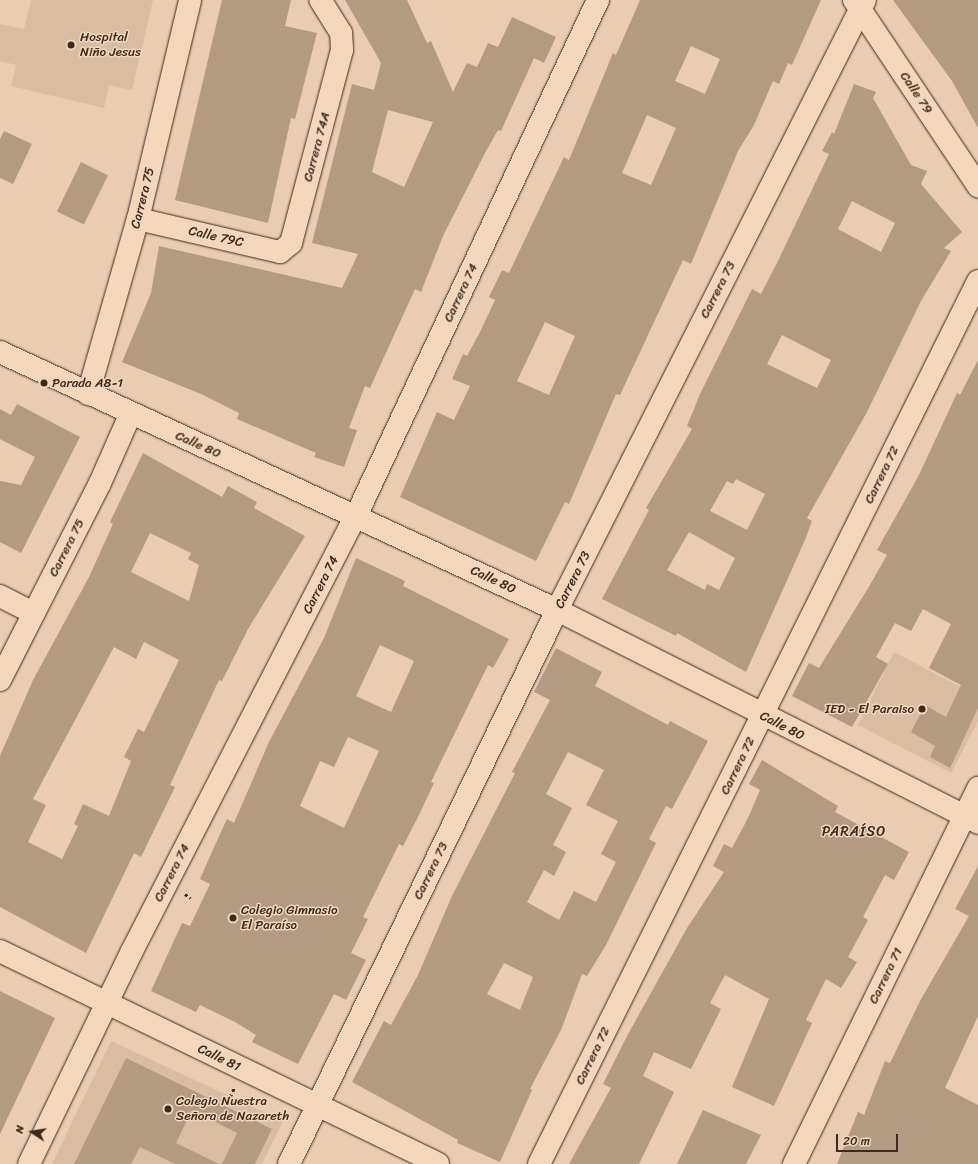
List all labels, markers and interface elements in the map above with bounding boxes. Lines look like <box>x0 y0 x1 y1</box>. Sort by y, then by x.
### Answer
place label: Hospital Niño Jesus <box>80 30 141 61</box>
marker: Hospital Niño Jesus <box>65 39 77 51</box>
street label: Calle 79 <box>896 69 936 117</box>
street label: Carrera 74A <box>300 111 334 183</box>
street label: Carrera 75 <box>128 166 158 230</box>
street label: Calle 79C <box>187 223 245 251</box>
street label: Carrera 73 <box>697 259 739 321</box>
street label: Carrera 74 <box>441 261 481 325</box>
place label: Parada A8-1 <box>52 375 123 391</box>
marker: Parada A8-1 <box>39 378 49 388</box>
street label: Calle 80 <box>173 428 223 462</box>
street label: Carrera 72 <box>861 444 903 506</box>
street label: Carrera 75 <box>46 517 88 579</box>
street label: Carrera 73 <box>552 549 594 611</box>
street label: Carrera 74 <box>300 553 342 617</box>
street label: Calle 80 <box>468 563 518 597</box>
place label: IED - El Paraiso <box>824 701 914 717</box>
marker: IED - El Paraiso <box>917 704 927 714</box>
street label: Calle 80 <box>757 708 807 744</box>
street label: Carrera 72 <box>717 735 759 797</box>
district label: PARAÍSO <box>822 824 886 840</box>
street label: Carrera 73 <box>410 840 452 902</box>
street label: Carrera 74 <box>151 841 193 905</box>
place label: Colegio Gimnasio El Paraíso <box>241 903 337 934</box>
marker: Colegio Gimnasio El Paraíso <box>228 913 238 923</box>
street label: Carrera 71 <box>866 946 906 1006</box>
street label: Carrera 72 <box>572 1025 614 1087</box>
street label: Calle 81 <box>195 1041 243 1075</box>
place label: Colegio Nuestra Señora de Nazareth <box>176 1094 288 1125</box>
marker: Colegio Nuestra Señora de Nazareth <box>163 1104 173 1114</box>
north arrow <box>12 1112 52 1152</box>
text: N <box>10 1124 30 1135</box>
scale bar <box>838 1126 900 1152</box>
text: 20 m <box>843 1130 870 1152</box>

